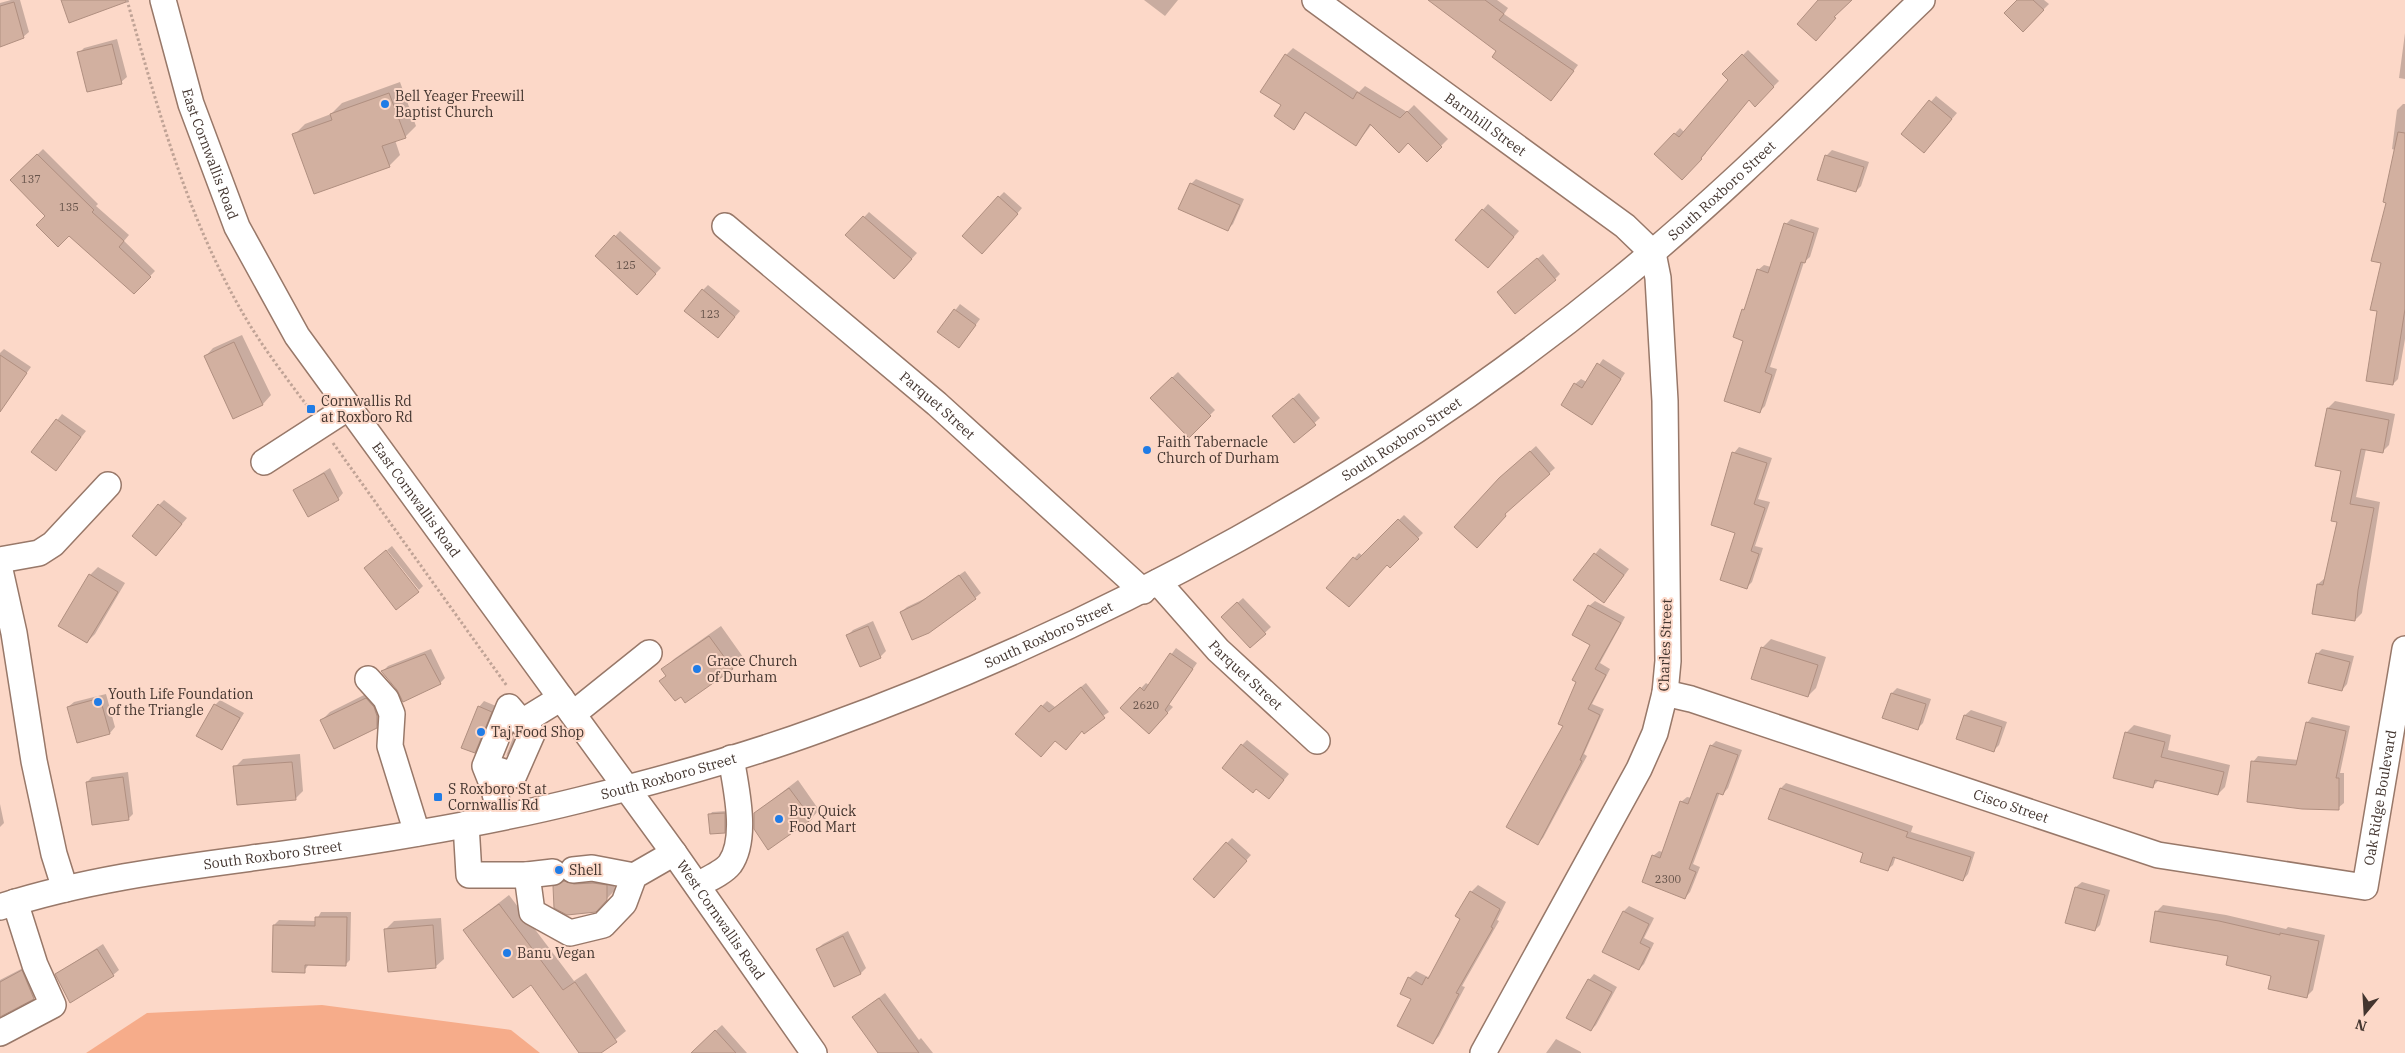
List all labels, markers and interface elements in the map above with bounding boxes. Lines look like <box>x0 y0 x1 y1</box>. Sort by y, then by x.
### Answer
street label: East Cornwallis Road <box>178 86 242 222</box>
place label: Bell Yeager Freewill Baptist Church <box>395 87 524 121</box>
street label: Barnhill Street <box>1441 89 1530 160</box>
marker: Bell Yeager Freewill Baptist Church <box>379 98 391 110</box>
street label: South Roxboro Street <box>1664 137 1779 244</box>
house number: 137 <box>21 172 41 186</box>
house number: 135 <box>59 200 79 214</box>
house number: 125 <box>616 258 636 272</box>
house number: 123 <box>700 307 720 321</box>
street label: Parquet Street <box>896 367 979 443</box>
place label: Cornwallis Rd at Roxboro Rd <box>321 392 413 426</box>
street label: South Roxboro Street <box>1338 393 1465 485</box>
marker: Cornwallis Rd at Roxboro Rd <box>305 403 317 415</box>
place label: Faith Tabernacle Church of Durham <box>1157 433 1279 467</box>
street label: East Cornwallis Road <box>368 439 465 561</box>
marker: Faith Tabernacle Church of Durham <box>1141 444 1153 456</box>
street label: South Roxboro Street <box>981 597 1116 672</box>
street label: Charles Street <box>1654 598 1676 692</box>
street label: Parquet Street <box>1205 637 1286 714</box>
place label: Grace Church of Durham <box>707 652 798 686</box>
marker: Grace Church of Durham <box>691 663 703 675</box>
place label: Youth Life Foundation of the Triangle <box>108 685 254 719</box>
marker: Youth Life Foundation of the Triangle <box>92 696 104 708</box>
house number: 2620 <box>1133 698 1160 712</box>
place label: Taj Food Shop <box>491 723 584 741</box>
marker: Taj Food Shop <box>475 726 487 738</box>
street label: Oak Ridge Boulevard <box>2360 728 2400 867</box>
street label: South Roxboro Street <box>599 749 738 803</box>
place label: S Roxboro St at Cornwallis Rd <box>448 780 547 814</box>
street label: Cisco Street <box>1971 785 2051 827</box>
marker: S Roxboro St at Cornwallis Rd <box>432 791 444 803</box>
place label: Buy Quick Food Mart <box>789 802 857 836</box>
marker: Buy Quick Food Mart <box>773 813 785 825</box>
street label: South Roxboro Street <box>202 837 343 873</box>
street label: West Cornwallis Road <box>673 857 769 984</box>
place label: Shell <box>569 861 602 879</box>
marker: Shell <box>553 864 565 876</box>
house number: 2300 <box>1655 872 1682 886</box>
place label: Banu Vegan <box>517 944 595 962</box>
marker: Banu Vegan <box>501 947 513 959</box>
north arrow <box>2340 988 2390 1038</box>
text: N <box>2353 1015 2369 1036</box>

